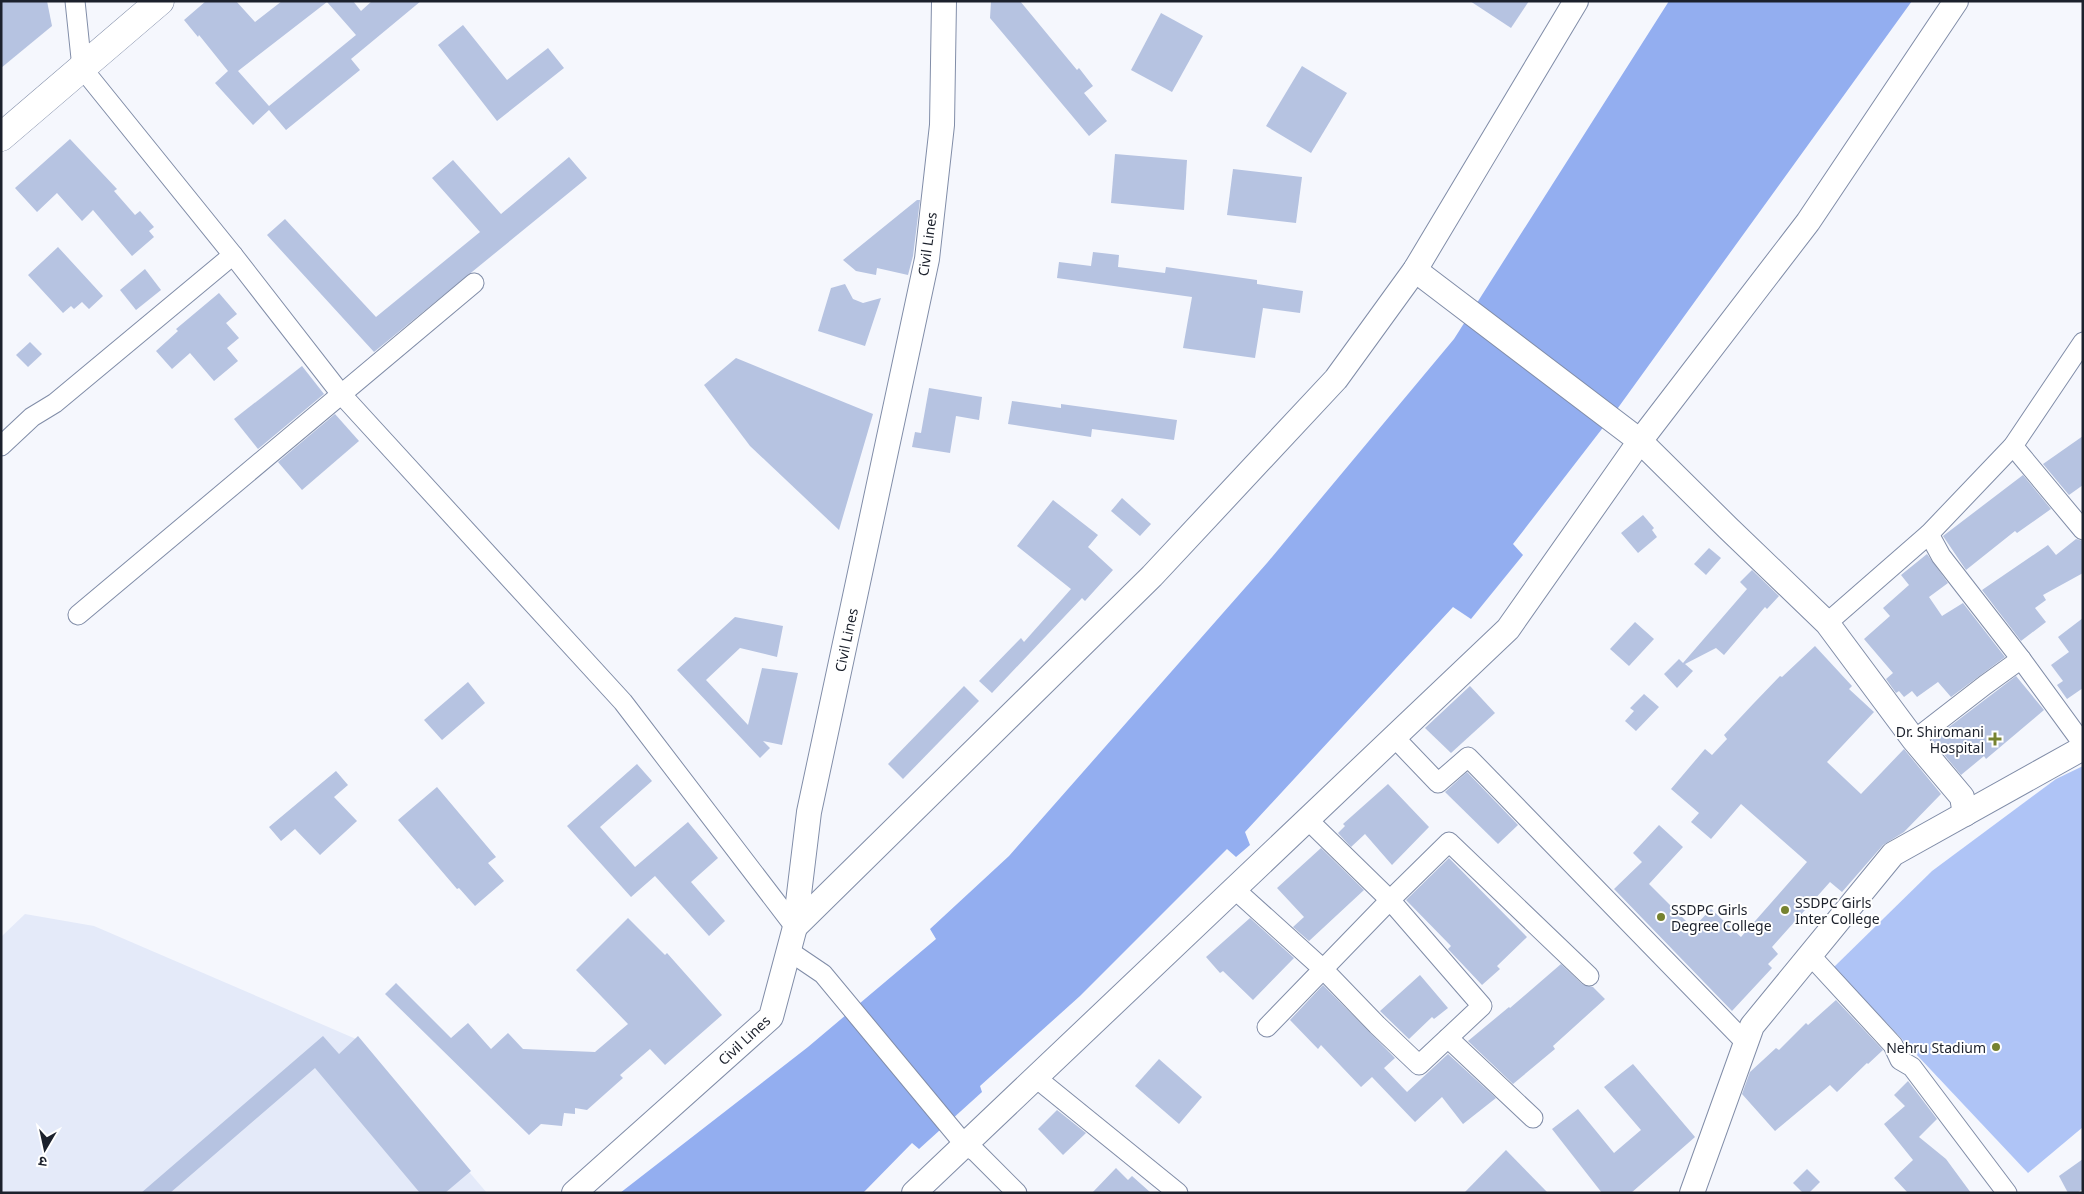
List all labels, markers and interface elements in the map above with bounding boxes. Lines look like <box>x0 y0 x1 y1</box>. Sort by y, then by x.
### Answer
street label: Civil Lines <box>913 210 941 277</box>
street label: Civil Lines <box>830 606 862 674</box>
place label: Dr. Shiromani Hospital <box>1896 722 1984 757</box>
marker: Dr. Shiromani Hospital <box>1988 732 2002 746</box>
place label: SSDPC Girls Inter College <box>1795 893 1880 928</box>
place label: SSDPC Girls Degree College <box>1671 900 1772 935</box>
marker: SSDPC Girls Inter College <box>1779 904 1791 916</box>
marker: SSDPC Girls Degree College <box>1655 911 1667 923</box>
street label: Civil Lines <box>714 1011 774 1069</box>
place label: Nehru Stadium <box>1886 1038 1986 1057</box>
marker: Nehru Stadium <box>1990 1041 2002 1053</box>
north arrow <box>20 1124 70 1174</box>
text: उ <box>37 1152 48 1172</box>

